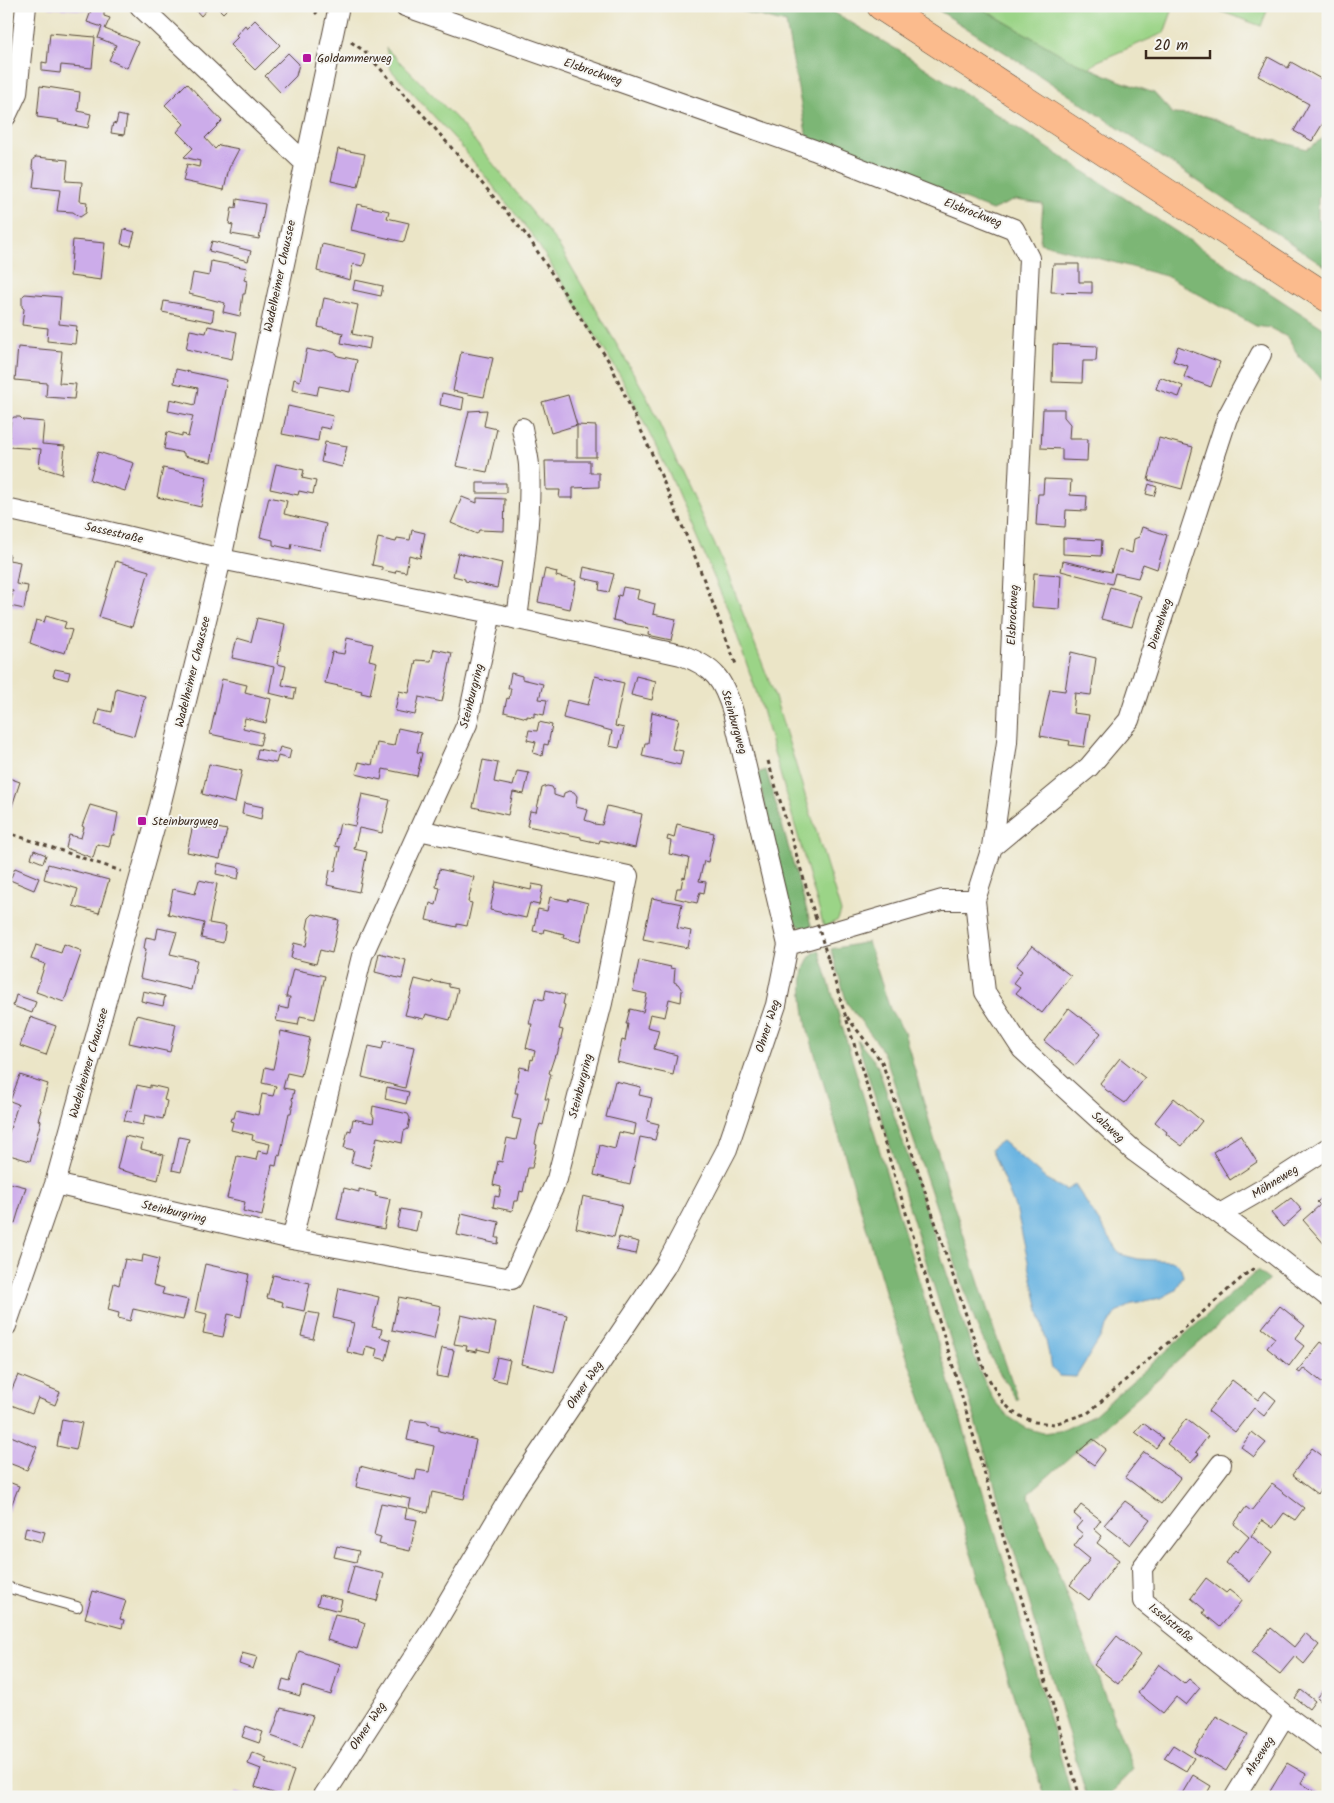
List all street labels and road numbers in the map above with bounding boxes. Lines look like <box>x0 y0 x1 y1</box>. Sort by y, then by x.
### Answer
street label: Elsbrockweg <box>561 53 625 91</box>
street label: Elsbrockweg <box>941 193 1005 233</box>
street label: Wadelheimer Chaussee <box>259 218 301 334</box>
street label: Sassestraße <box>83 517 146 549</box>
street label: Elsbrockweg <box>1002 584 1024 646</box>
street label: Diemelweg <box>1143 596 1177 652</box>
street label: Wadelheimer Chaussee <box>170 614 216 730</box>
street label: Steinburgring <box>455 661 489 730</box>
street label: Steinburgweg <box>716 687 752 757</box>
street label: Ohner Weg <box>750 997 786 1055</box>
street label: Wadelheimer Chaussee <box>64 1005 114 1120</box>
street label: Steinburgring <box>564 1051 598 1120</box>
street label: Salzweg <box>1087 1107 1129 1147</box>
street label: Möhneweg <box>1248 1160 1302 1204</box>
street label: Steinburgring <box>140 1195 209 1229</box>
street label: Ohner Weg <box>562 1357 608 1413</box>
street label: Isselstraße <box>1144 1599 1198 1648</box>
street label: Ohner Weg <box>345 1698 391 1754</box>
street label: Ahseweg <box>1240 1732 1280 1779</box>

